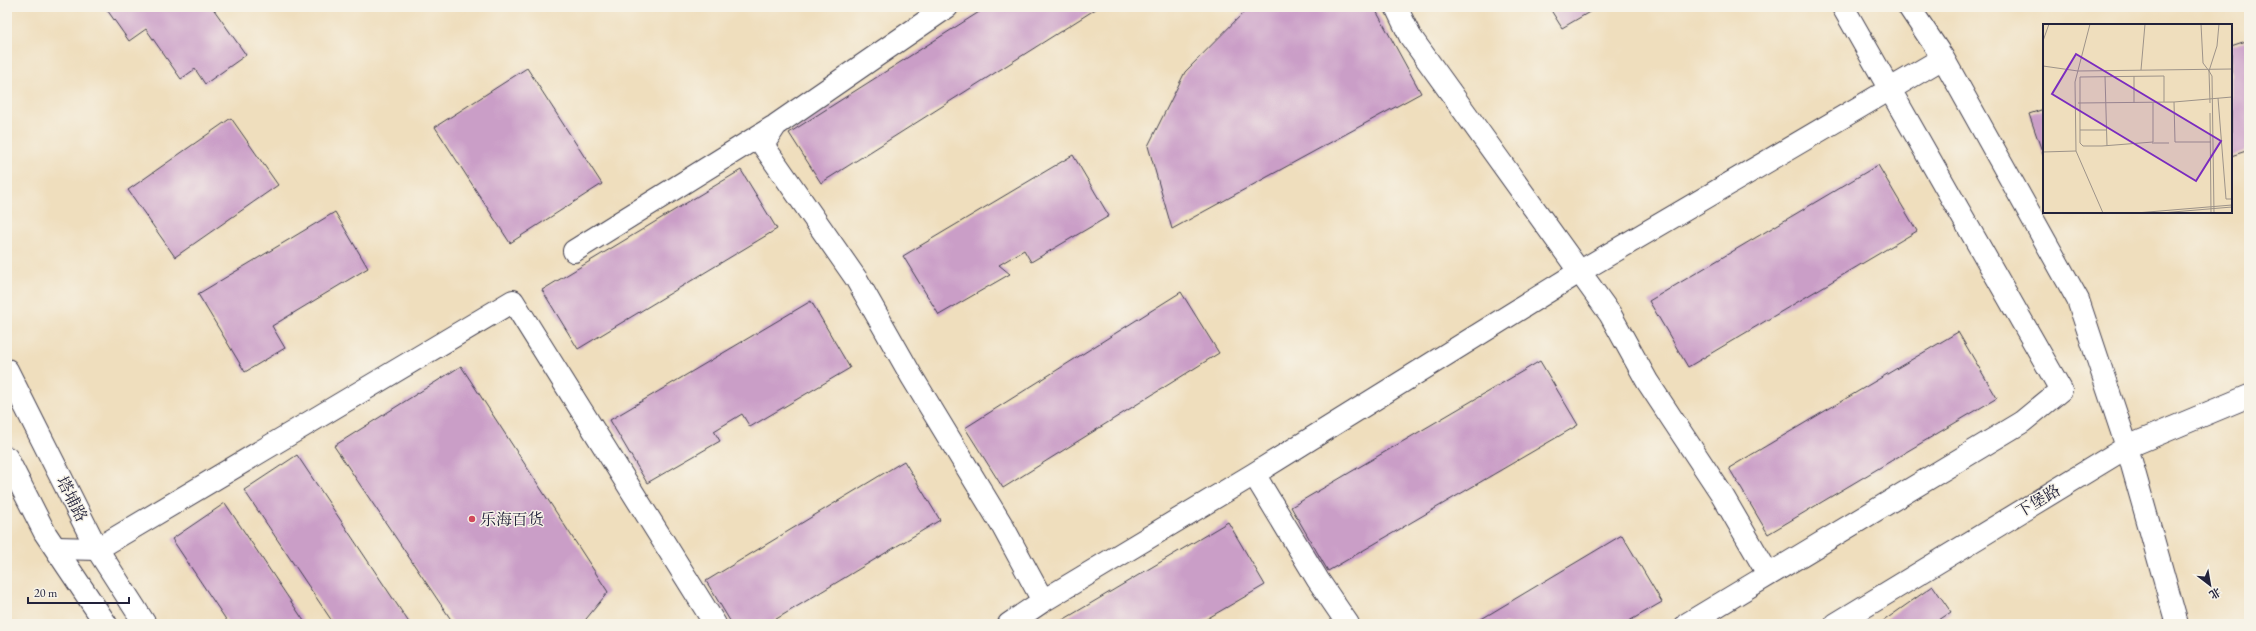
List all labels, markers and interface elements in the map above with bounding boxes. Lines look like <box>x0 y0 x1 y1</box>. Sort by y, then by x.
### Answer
inset map <box>2043 24 2232 213</box>
street label: 塔埔路 <box>52 473 92 525</box>
street label: 下堡路 <box>2012 480 2064 522</box>
place label: 乐海百货 <box>480 509 544 530</box>
marker: 乐海百货 <box>467 514 477 524</box>
north arrow <box>2190 565 2230 605</box>
scale bar <box>28 579 129 605</box>
text: 20 m <box>34 585 58 601</box>
text: 北 <box>2207 585 2223 602</box>

